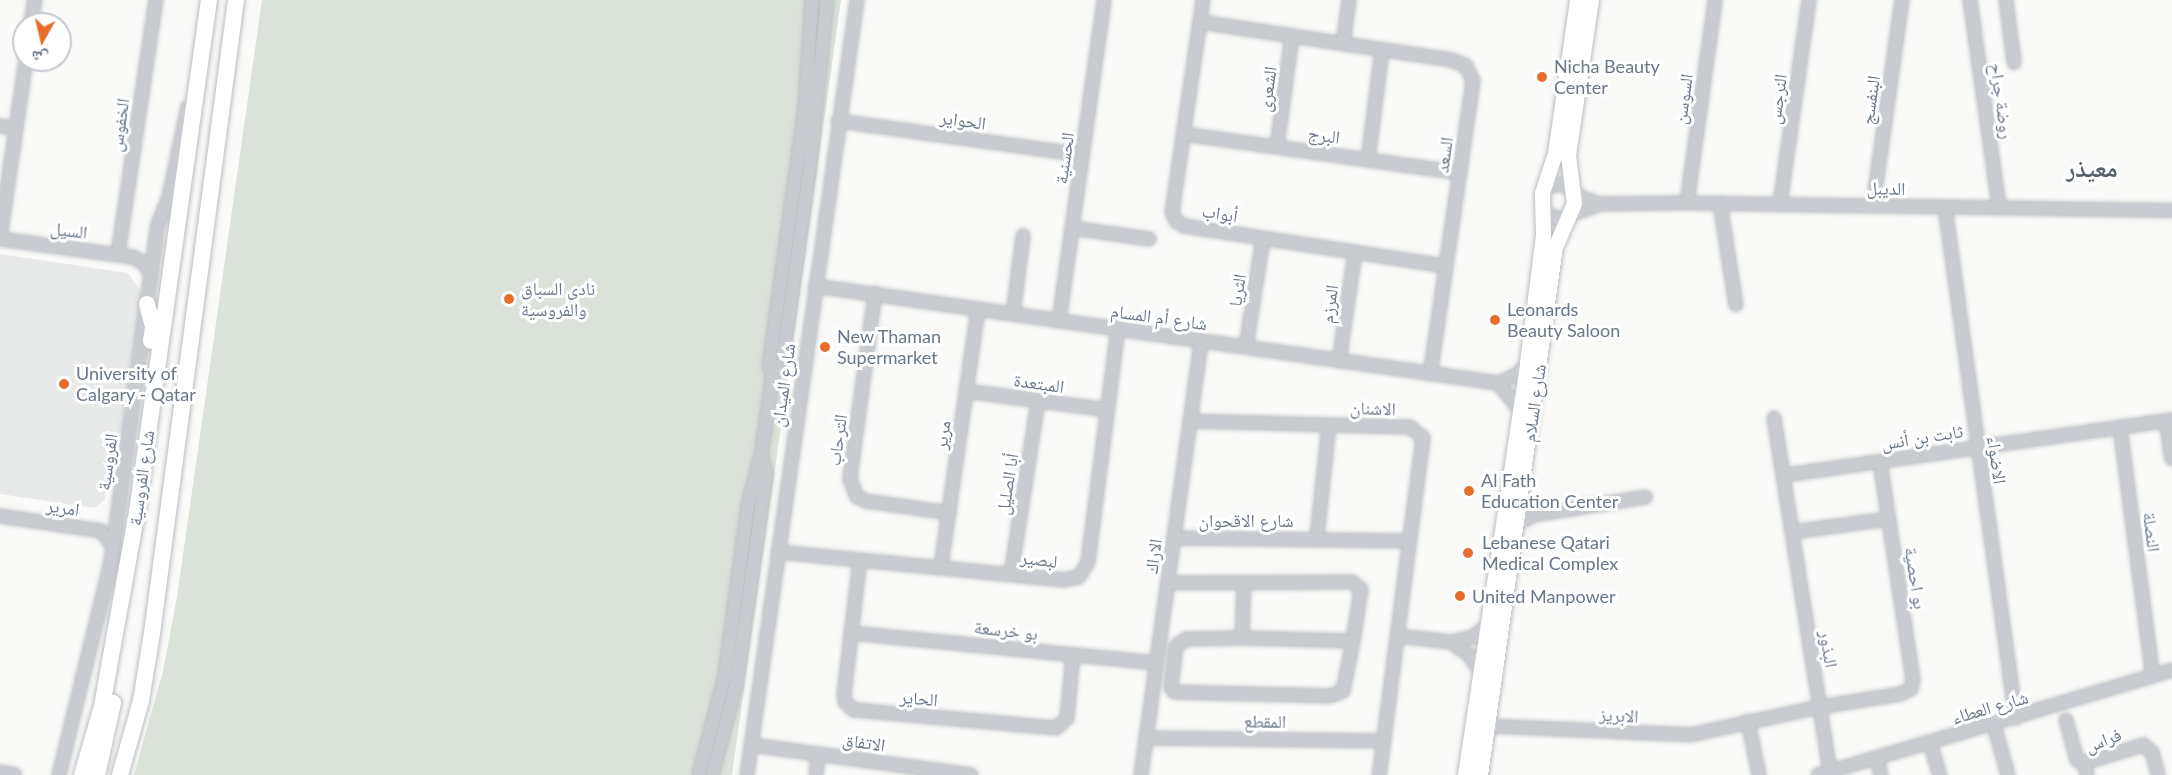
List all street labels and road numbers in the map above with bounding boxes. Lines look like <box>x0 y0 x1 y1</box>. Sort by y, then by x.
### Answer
street label: روضة جراح <box>1986 62 2018 140</box>
street label: الشعرى <box>1253 65 1281 113</box>
street label: السوسن <box>1669 72 1697 126</box>
street label: النرجس <box>1763 73 1791 125</box>
street label: البنفسج <box>1856 74 1884 126</box>
street label: الخفوس <box>105 97 133 153</box>
street label: الحواير <box>939 106 987 134</box>
street label: البرج <box>1307 122 1341 148</box>
street label: الحسنية <box>1050 131 1078 185</box>
street label: السعد <box>1431 136 1457 174</box>
street label: الديبل <box>1866 177 1906 199</box>
street label: أبواب <box>1201 200 1239 226</box>
street label: السيل <box>49 217 89 243</box>
street label: الثريا <box>1224 272 1250 308</box>
street label: المرزم <box>1316 283 1342 325</box>
street label: شارع أم المسام <box>1109 300 1209 334</box>
street label: شارع الميدان <box>766 342 800 428</box>
street label: شارع السلام <box>1518 363 1550 443</box>
street label: المبتعدة <box>1012 369 1066 397</box>
street label: الاشنان <box>1350 396 1396 420</box>
street label: الترحاب <box>823 413 851 467</box>
street label: مرير <box>929 419 955 451</box>
street label: ثابت بن أنس <box>1880 420 1964 454</box>
street label: شارع الفروسية <box>124 429 158 527</box>
street label: الفروسية <box>92 432 122 492</box>
street label: الاضواء <box>1983 435 2011 485</box>
street label: أبا الصليل <box>991 452 1023 516</box>
street label: امرير <box>45 494 81 520</box>
street label: شارع الاقحوان <box>1198 509 1294 531</box>
street label: النصلة <box>2139 511 2165 553</box>
street label: الاراك <box>1140 537 1166 575</box>
street label: لبصير <box>1019 546 1059 572</box>
street label: بو احصية <box>1900 546 1932 610</box>
street label: بو خرسعة <box>973 616 1039 644</box>
street label: البذور <box>1815 629 1843 669</box>
street label: الحاير <box>899 686 939 710</box>
street label: شارع العطاء <box>1949 686 2031 728</box>
street label: الابريز <box>1599 703 1639 727</box>
street label: المقطع <box>1244 710 1286 732</box>
street label: فراس <box>2082 723 2124 757</box>
street label: الاتفاق <box>841 728 887 756</box>

